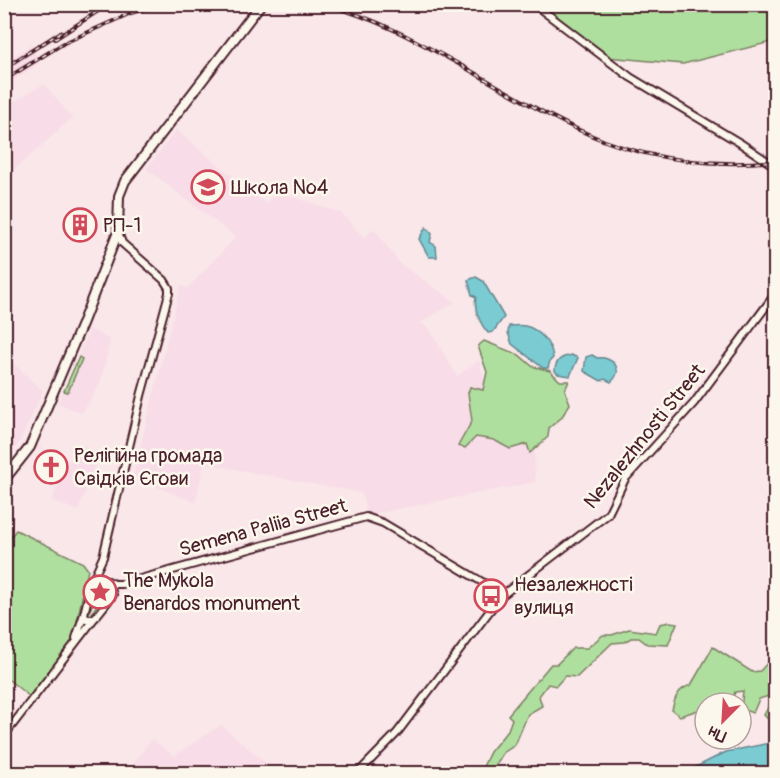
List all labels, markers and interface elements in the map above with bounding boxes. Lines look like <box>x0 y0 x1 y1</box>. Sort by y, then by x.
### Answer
school or university icon: Школа №4 <box>190 169 226 205</box>
place label: Школа №4 <box>231 175 329 200</box>
building icon: РП-1 <box>62 207 98 243</box>
place label: РП-1 <box>103 213 141 238</box>
street label: Nezalezhnosti Street <box>578 358 711 514</box>
place label: Релігійна громада Свідків Єгови <box>74 443 222 491</box>
church icon: Релігійна громада Свідків Єгови <box>33 449 69 485</box>
street label: Semena Paliia Street <box>176 493 351 562</box>
place label: The Mykola Benardos monument <box>123 568 301 616</box>
place label: Незалежності вулиця <box>514 572 633 620</box>
place icon: The Mykola Benardos monument <box>82 574 118 610</box>
bus stop icon: Незалежності вулиця <box>473 578 509 614</box>
north arrow <box>693 691 753 751</box>
text: Пн <box>705 721 729 747</box>

